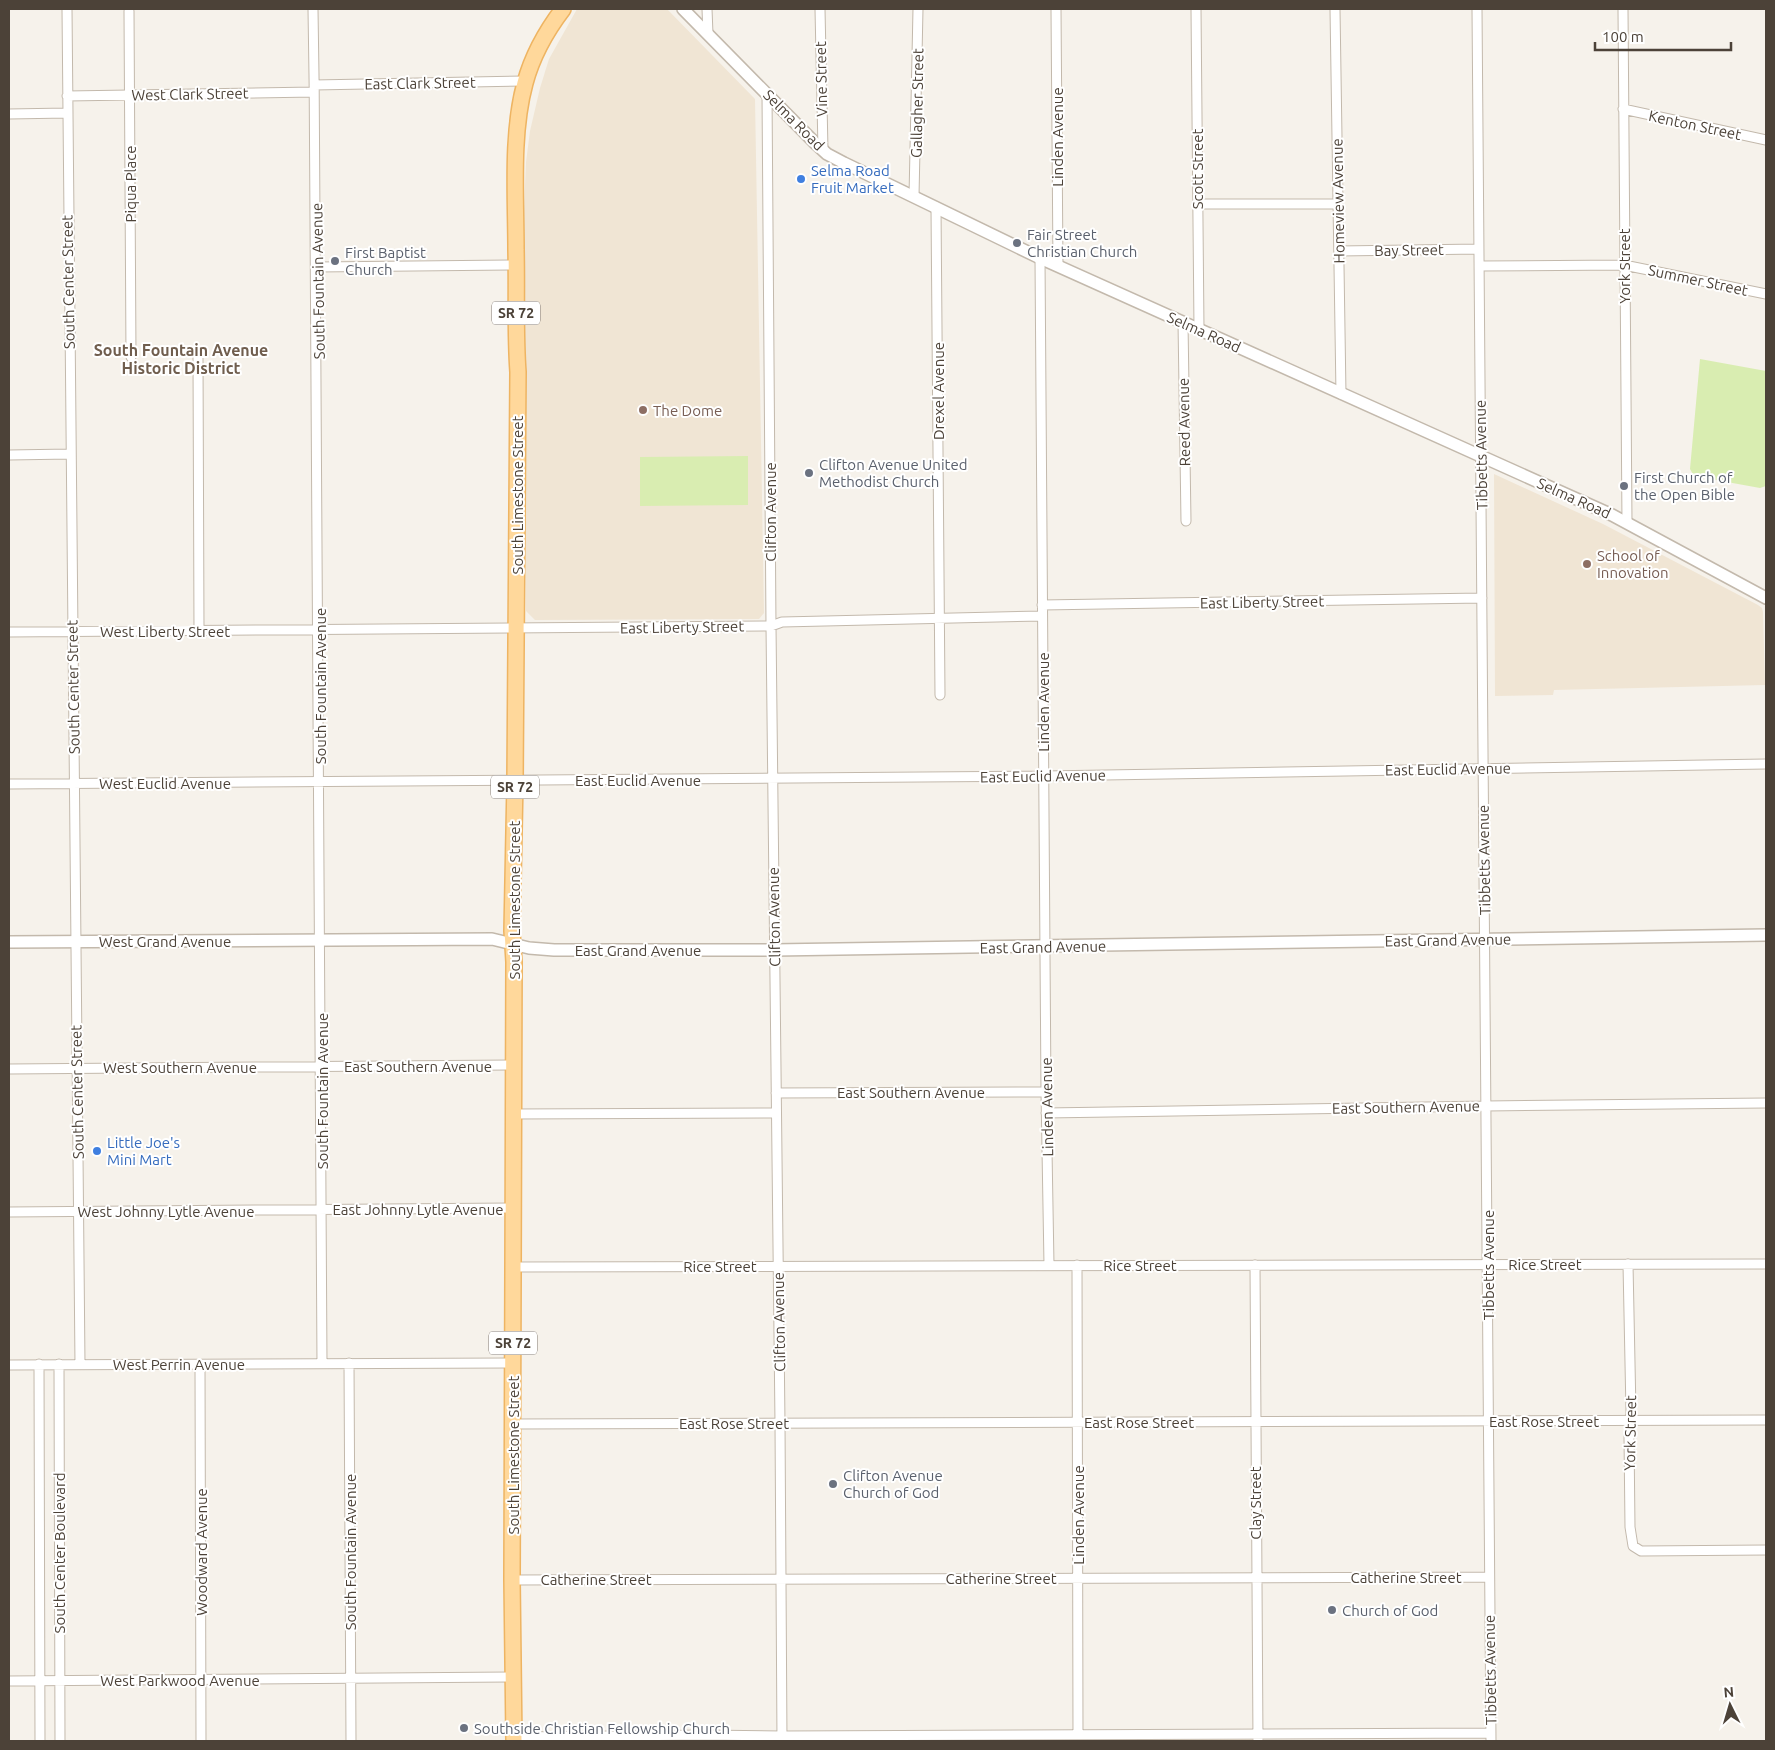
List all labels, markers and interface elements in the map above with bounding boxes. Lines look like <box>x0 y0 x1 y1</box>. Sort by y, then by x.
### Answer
scale bar <box>1595 20 1731 52</box>
text: 100 m <box>1602 28 1644 45</box>
street label: Vine Street <box>812 41 830 117</box>
street label: Gallagher Street <box>908 48 926 158</box>
street label: East Clark Street <box>364 74 476 92</box>
street label: West Clark Street <box>131 84 249 104</box>
street label: Selma Road <box>760 86 828 154</box>
street label: Linden Avenue <box>1049 87 1066 187</box>
street label: Kenton Street <box>1647 107 1743 143</box>
street label: Scott Street <box>1189 129 1206 209</box>
street label: Homeview Avenue <box>1328 138 1348 264</box>
street label: Piqua Place <box>122 146 139 222</box>
place label: Selma Road Fruit Market <box>811 162 894 196</box>
marker: Selma Road Fruit Market <box>795 173 807 185</box>
street label: South Fountain Avenue <box>308 203 328 359</box>
street label: South Center Street <box>58 215 78 349</box>
place label: Fair Street Christian Church <box>1027 226 1137 260</box>
street label: York Street <box>1616 228 1633 304</box>
marker: Fair Street Christian Church <box>1011 237 1023 249</box>
street label: Bay Street <box>1374 241 1444 259</box>
place label: First Baptist Church <box>345 244 426 278</box>
marker: First Baptist Church <box>329 255 341 267</box>
street label: Summer Street <box>1647 261 1750 299</box>
road number: SR 72 <box>492 302 540 324</box>
street label: Selma Road <box>1165 308 1243 356</box>
district label: South Fountain Avenue Historic District <box>94 341 268 377</box>
street label: Drexel Avenue <box>930 342 947 440</box>
street label: Reed Avenue <box>1175 378 1193 466</box>
street label: Tibbetts Avenue <box>1472 400 1490 510</box>
place label: The Dome <box>653 402 722 419</box>
marker: The Dome <box>637 404 649 416</box>
street label: South Limestone Street <box>509 415 526 574</box>
place label: Clifton Avenue United Methodist Church <box>819 456 967 490</box>
street label: Clifton Avenue <box>762 462 779 562</box>
marker: Clifton Avenue United Methodist Church <box>803 467 815 479</box>
place label: First Church of the Open Bible <box>1634 469 1735 503</box>
street label: Selma Road <box>1535 474 1613 522</box>
marker: First Church of the Open Bible <box>1618 480 1630 492</box>
place label: School of Innovation <box>1597 547 1669 581</box>
marker: School of Innovation <box>1581 558 1593 570</box>
street label: East Liberty Street <box>1200 592 1324 612</box>
street label: South Fountain Avenue <box>312 608 329 764</box>
street label: East Liberty Street <box>620 617 744 637</box>
street label: South Center Street <box>63 620 83 754</box>
street label: West Liberty Street <box>100 623 230 640</box>
street label: Linden Avenue <box>1035 652 1052 752</box>
street label: East Euclid Avenue <box>1385 759 1511 779</box>
street label: East Euclid Avenue <box>980 766 1106 786</box>
street label: East Euclid Avenue <box>575 772 701 789</box>
street label: West Euclid Avenue <box>99 775 231 792</box>
road number: SR 72 <box>491 776 539 799</box>
street label: Tibbetts Avenue <box>1475 805 1493 915</box>
street label: South Limestone Street <box>506 820 523 979</box>
street label: Clifton Avenue <box>765 867 783 967</box>
street label: East Grand Avenue <box>1385 930 1511 950</box>
street label: West Grand Avenue <box>99 933 231 950</box>
street label: East Grand Avenue <box>980 937 1106 957</box>
street label: East Grand Avenue <box>575 942 701 959</box>
street label: South Fountain Avenue <box>314 1013 331 1169</box>
street label: South Center Street <box>67 1025 87 1159</box>
street label: Linden Avenue <box>1038 1057 1056 1157</box>
street label: East Southern Avenue <box>344 1058 492 1075</box>
street label: West Southern Avenue <box>103 1059 257 1076</box>
street label: East Southern Avenue <box>837 1084 985 1101</box>
street label: East Southern Avenue <box>1332 1097 1480 1117</box>
place label: Little Joe's Mini Mart <box>107 1134 180 1168</box>
marker: Little Joe's Mini Mart <box>91 1145 103 1157</box>
street label: East Johnny Lytle Avenue <box>332 1201 504 1218</box>
street label: West Johnny Lytle Avenue <box>78 1203 254 1220</box>
street label: Tibbetts Avenue <box>1480 1210 1497 1320</box>
street label: Rice Street <box>1508 1256 1582 1273</box>
street label: Rice Street <box>1103 1257 1177 1274</box>
street label: Rice Street <box>683 1258 757 1275</box>
street label: Clifton Avenue <box>770 1272 788 1372</box>
road number: SR 72 <box>489 1332 537 1355</box>
street label: West Perrin Avenue <box>113 1356 245 1373</box>
street label: South Limestone Street <box>505 1375 522 1534</box>
street label: York Street <box>1621 1395 1639 1471</box>
street label: East Rose Street <box>1489 1413 1599 1430</box>
street label: East Rose Street <box>1084 1414 1194 1431</box>
street label: East Rose Street <box>679 1415 789 1432</box>
street label: Linden Avenue <box>1070 1465 1087 1565</box>
street label: Clay Street <box>1247 1466 1264 1540</box>
place label: Clifton Avenue Church of God <box>843 1467 943 1501</box>
street label: South Center Boulevard <box>51 1473 68 1633</box>
street label: South Fountain Avenue <box>342 1474 359 1630</box>
marker: Clifton Avenue Church of God <box>827 1478 839 1490</box>
street label: Woodward Avenue <box>193 1488 210 1616</box>
street label: Catherine Street <box>1350 1569 1462 1586</box>
street label: Catherine Street <box>945 1570 1057 1587</box>
street label: Catherine Street <box>540 1571 652 1588</box>
place label: Church of God <box>1342 1602 1438 1619</box>
marker: Church of God <box>1326 1604 1338 1616</box>
street label: Tibbetts Avenue <box>1481 1615 1499 1725</box>
street label: West Parkwood Avenue <box>100 1672 260 1689</box>
north arrow <box>1705 1680 1755 1730</box>
text: N <box>1723 1684 1735 1700</box>
place label: Southside Christian Fellowship Church <box>474 1720 730 1737</box>
marker: Southside Christian Fellowship Church <box>458 1722 470 1734</box>

